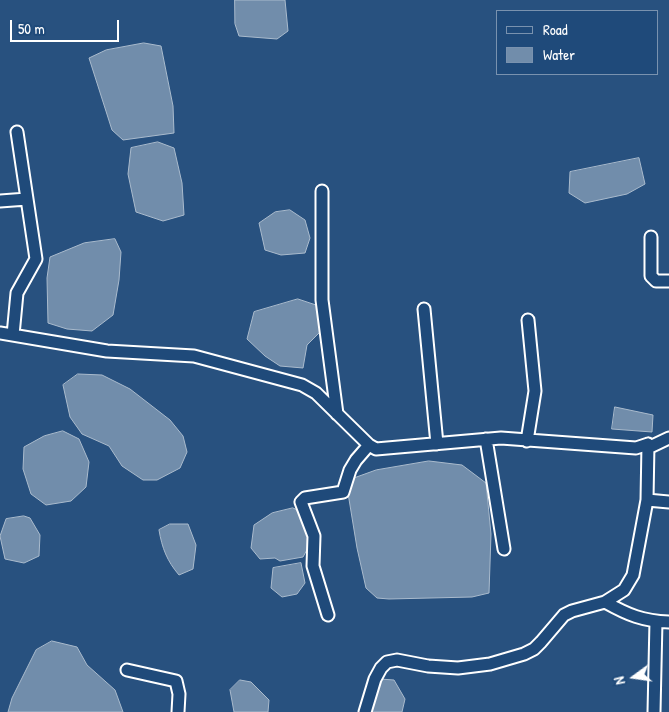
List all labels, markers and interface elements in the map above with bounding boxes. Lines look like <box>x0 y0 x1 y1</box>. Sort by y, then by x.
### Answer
scale bar <box>12 10 121 42</box>
legend <box>497 10 659 75</box>
text: 50 m <box>18 18 45 39</box>
text: Road <box>543 19 568 40</box>
text: Water <box>543 44 575 65</box>
north arrow <box>609 652 659 702</box>
text: N <box>609 675 629 687</box>

